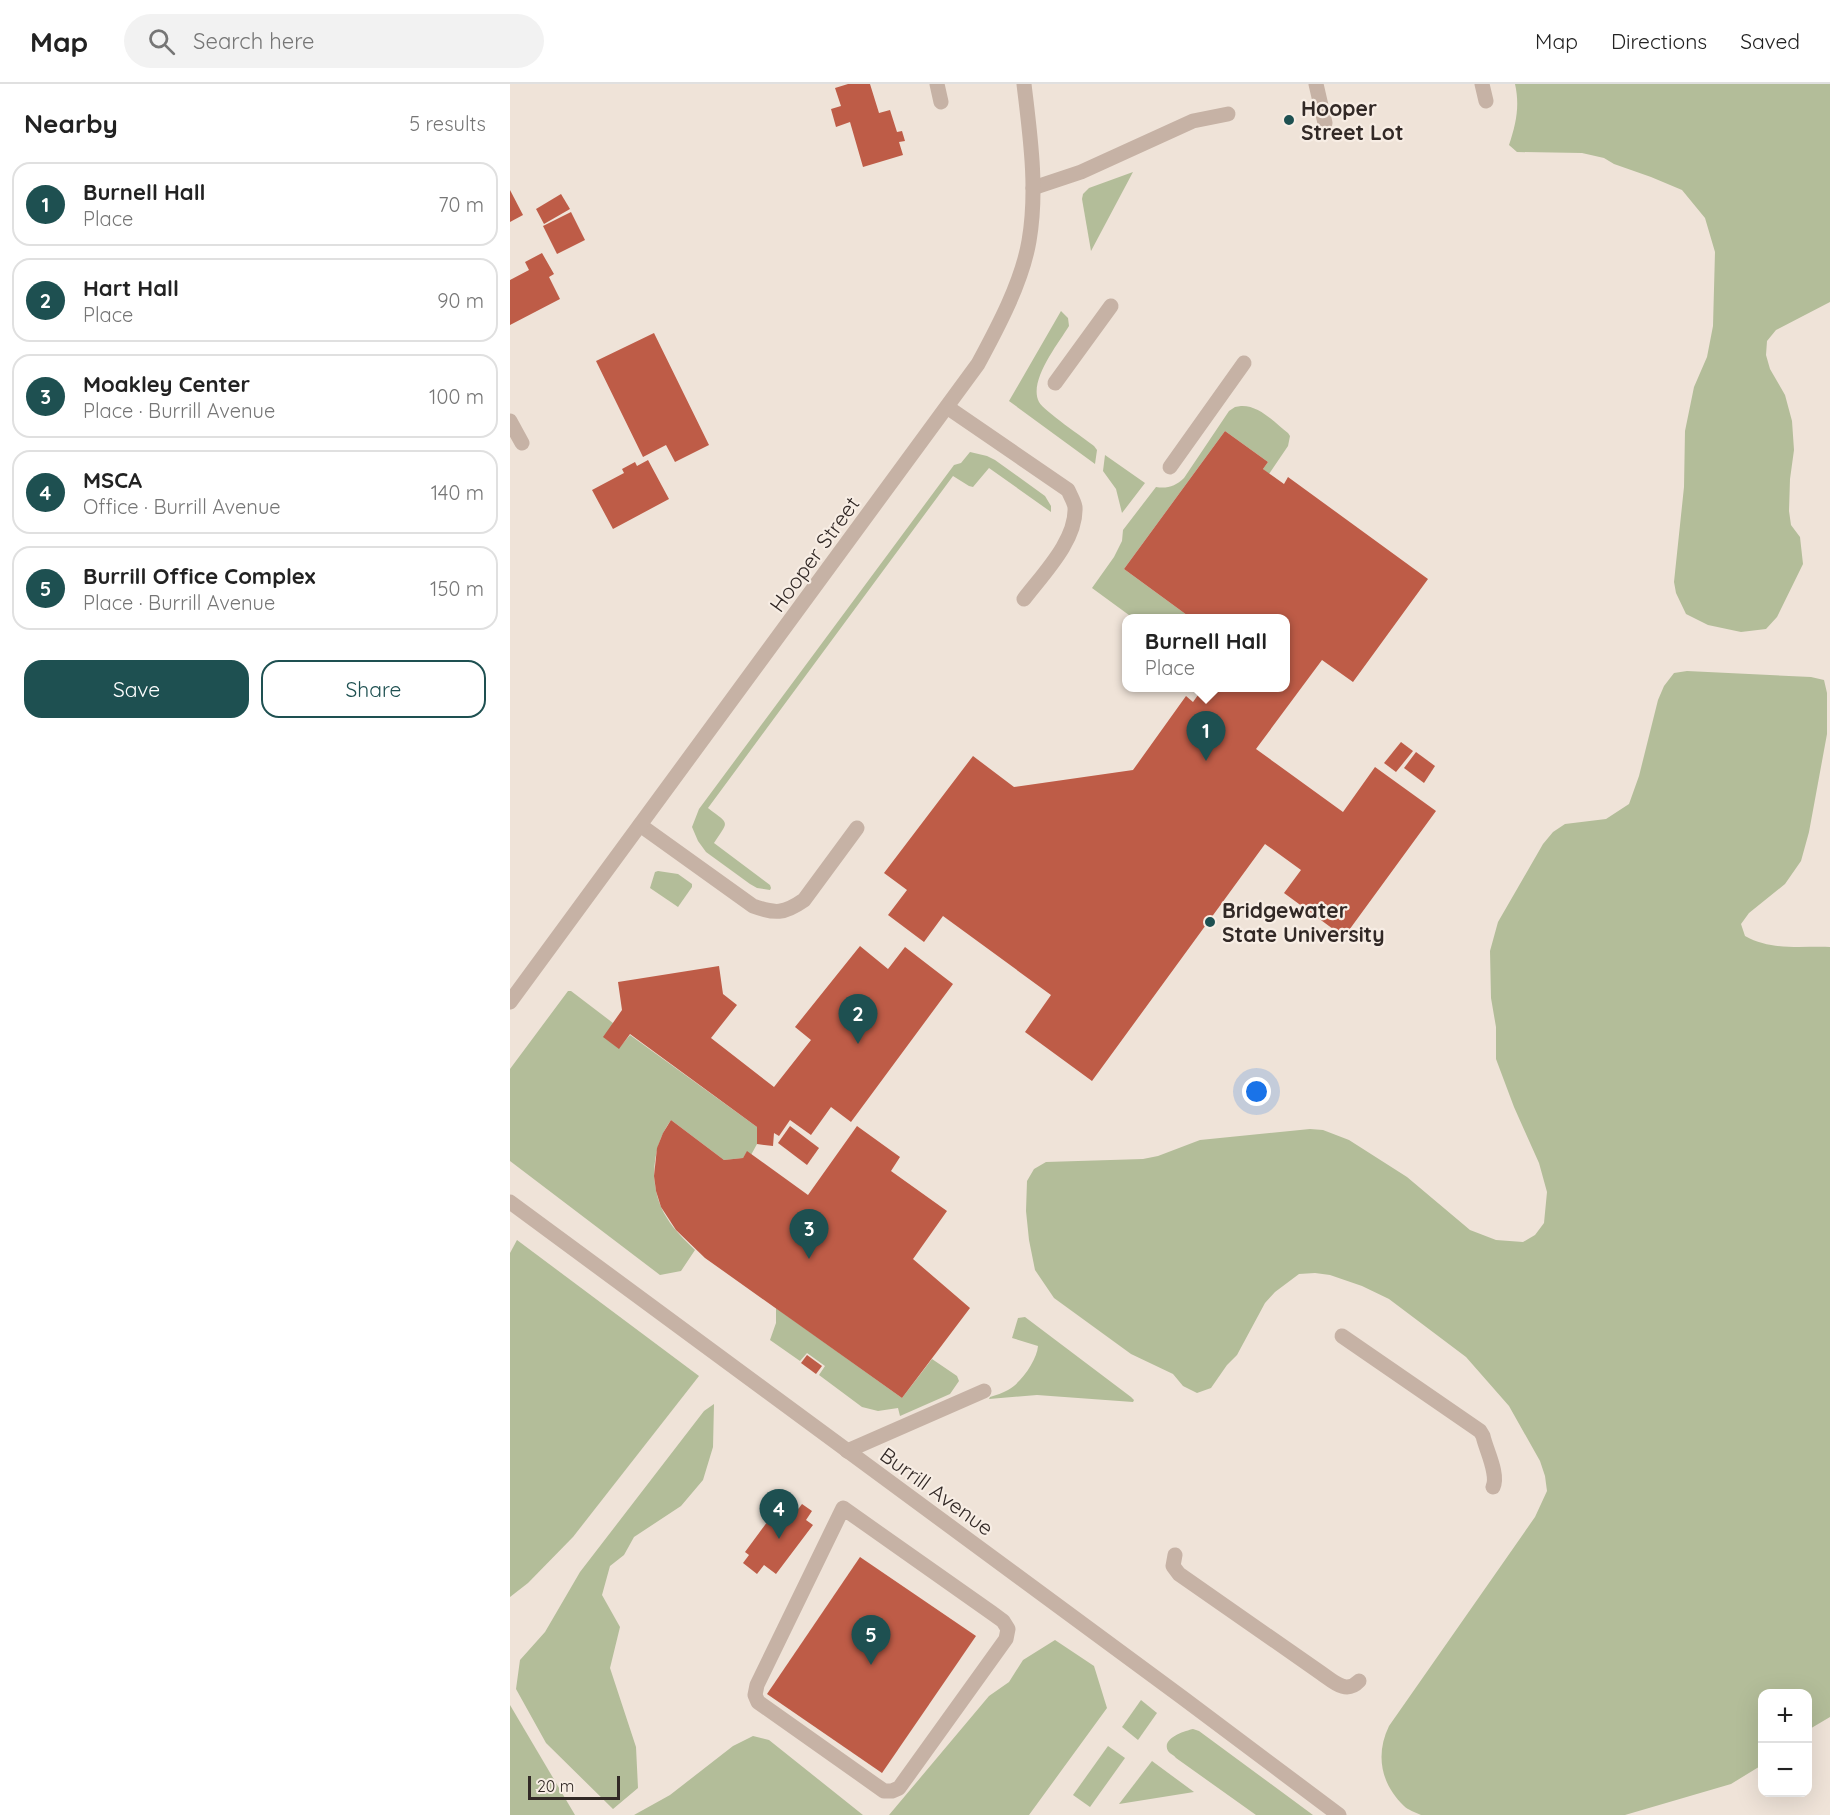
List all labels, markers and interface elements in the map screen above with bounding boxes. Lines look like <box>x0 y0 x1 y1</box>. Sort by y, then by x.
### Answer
search box <box>124 14 544 68</box>
text: Map <box>30 24 88 59</box>
icon: search <box>145 25 178 58</box>
text: Search here <box>193 27 315 55</box>
text: Map <box>1535 28 1578 54</box>
text: Directions <box>1611 28 1707 54</box>
text: Saved <box>1740 28 1800 54</box>
place label: Hooper Street Lot <box>1301 95 1404 145</box>
text: Nearby <box>24 107 118 140</box>
text: 5 results <box>409 111 486 136</box>
marker: Hooper Street Lot <box>1282 113 1296 127</box>
text: Burnell Hall <box>83 178 206 206</box>
text: 1 <box>42 192 49 217</box>
text: 70 m <box>438 192 484 217</box>
text: Place <box>83 206 133 231</box>
text: Hart Hall <box>83 274 179 302</box>
text: 2 <box>40 288 51 313</box>
text: 90 m <box>437 288 484 313</box>
text: Place <box>83 302 133 327</box>
text: Moakley Center <box>83 370 250 398</box>
text: 3 <box>40 384 51 409</box>
text: 100 m <box>429 384 484 409</box>
text: Place · Burrill Avenue <box>83 398 275 423</box>
text: MSCA <box>83 466 142 494</box>
text: 4 <box>40 480 51 505</box>
text: 140 m <box>431 480 484 505</box>
street label: Hooper Street <box>763 491 865 617</box>
text: Office · Burrill Avenue <box>83 494 281 519</box>
text: Burrill Office Complex <box>83 562 315 590</box>
text: 5 <box>40 576 51 601</box>
text: 150 m <box>430 576 484 601</box>
text: Place · Burrill Avenue <box>83 590 275 615</box>
popup <box>1122 614 1290 692</box>
text: Burnell Hall <box>1145 627 1267 655</box>
text: Place <box>1145 655 1195 680</box>
button: Save <box>24 660 249 718</box>
button: Share <box>261 660 486 718</box>
pin: 1 <box>1186 712 1226 761</box>
place label: Bridgewater State University <box>1222 897 1385 947</box>
marker: Bridgewater State University <box>1203 915 1217 929</box>
pin: 2 <box>838 994 878 1044</box>
your location <box>1242 1077 1271 1106</box>
pin: 3 <box>790 1210 828 1259</box>
street label: Burrill Avenue <box>875 1441 999 1541</box>
pin: 4 <box>760 1490 798 1539</box>
pin: 5 <box>852 1616 890 1665</box>
map controls <box>1758 1689 1812 1797</box>
button: + <box>1758 1689 1812 1743</box>
button: − <box>1758 1743 1812 1797</box>
scale bar <box>528 1773 620 1800</box>
text: 20 m <box>537 1776 574 1796</box>

